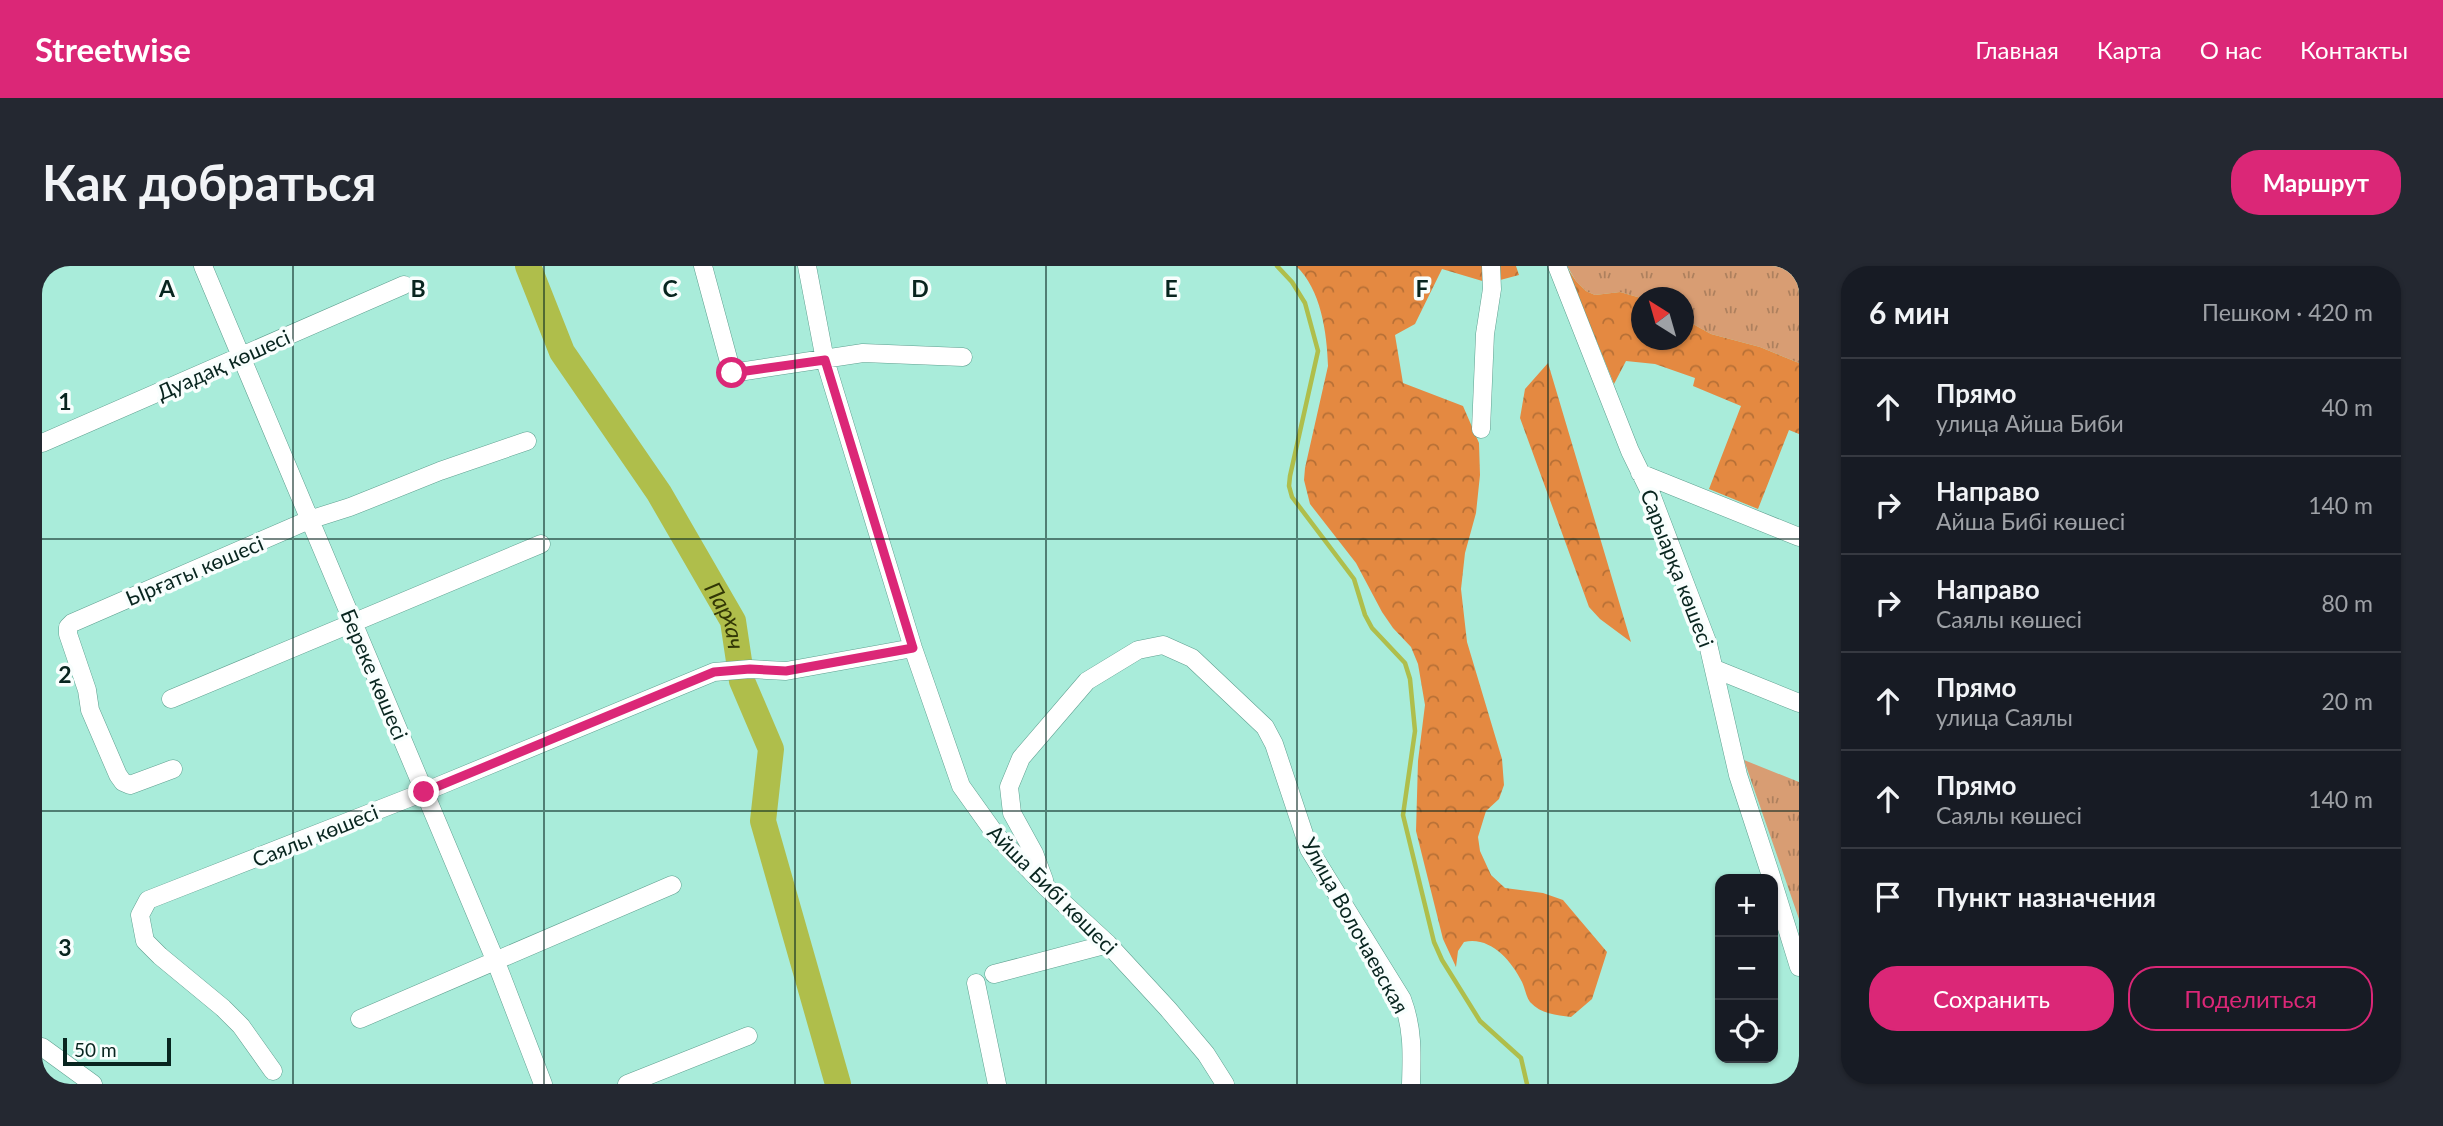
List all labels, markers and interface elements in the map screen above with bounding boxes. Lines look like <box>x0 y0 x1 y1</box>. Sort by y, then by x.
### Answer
text: Streetwise <box>35 29 191 69</box>
text: Главная <box>1975 35 2059 64</box>
text: Карта <box>2097 35 2162 64</box>
text: О нас <box>2200 35 2262 64</box>
text: Контакты <box>2300 35 2408 64</box>
button: Маршрут <box>2231 150 2401 215</box>
text: Как добраться <box>42 153 376 211</box>
text: A <box>158 274 176 302</box>
text: B <box>410 274 426 302</box>
text: C <box>662 274 678 302</box>
text: D <box>911 274 929 302</box>
text: E <box>1164 274 1178 302</box>
text: F <box>1415 274 1429 302</box>
north arrow <box>1631 287 1694 350</box>
text: 6 мин <box>1869 294 1950 330</box>
text: Пешком · 420 m <box>2202 298 2373 326</box>
street label: Дуадақ көшесі <box>153 323 293 405</box>
route start <box>716 357 747 388</box>
text: Прямо <box>1936 377 2017 409</box>
text: 1 <box>58 387 72 415</box>
icon: ahead <box>1869 388 1907 426</box>
text: 40 m <box>2322 393 2373 421</box>
text: улица Айша Биби <box>1936 409 2124 437</box>
text: Направо <box>1936 475 2040 507</box>
street label: Сарыарқа көшесі <box>1636 486 1720 650</box>
icon: right <box>1869 486 1907 524</box>
text: 140 m <box>2308 491 2373 519</box>
text: Айша Бибі көшесі <box>1936 507 2125 535</box>
street label: Ырғаты көшесі <box>121 530 267 610</box>
text: Направо <box>1936 573 2040 605</box>
water label: Пархач <box>699 576 751 651</box>
icon: right <box>1869 584 1907 622</box>
text: 80 m <box>2322 589 2373 617</box>
street label: Береке көшесі <box>336 605 414 743</box>
text: Саялы көшесі <box>1936 605 2082 633</box>
text: 2 <box>58 660 72 688</box>
text: Прямо <box>1936 671 2017 703</box>
icon: ahead <box>1869 682 1907 720</box>
text: 20 m <box>2322 687 2373 715</box>
text: улица Саялы <box>1936 703 2073 731</box>
text: Прямо <box>1936 769 2017 801</box>
route end <box>408 776 439 807</box>
icon: ahead <box>1869 780 1907 818</box>
text: 140 m <box>2308 785 2373 813</box>
street label: Саялы көшесі <box>248 798 382 872</box>
text: Саялы көшесі <box>1936 801 2082 829</box>
street label: Айша Бибі көшесі <box>983 819 1123 959</box>
street label: Улица Волочаевская <box>1297 833 1415 1017</box>
map controls <box>1715 874 1778 1063</box>
button: + <box>1715 874 1778 937</box>
icon: arrive <box>1869 878 1907 916</box>
text: Пункт назначения <box>1936 881 2156 913</box>
text: 3 <box>58 933 72 961</box>
button: − <box>1715 937 1778 1000</box>
button: Сохранить <box>1869 966 2114 1031</box>
button: Поделиться <box>2128 966 2373 1031</box>
button: locate <box>1715 1000 1778 1063</box>
scale bar <box>63 1035 172 1067</box>
text: 50 m <box>74 1038 117 1061</box>

